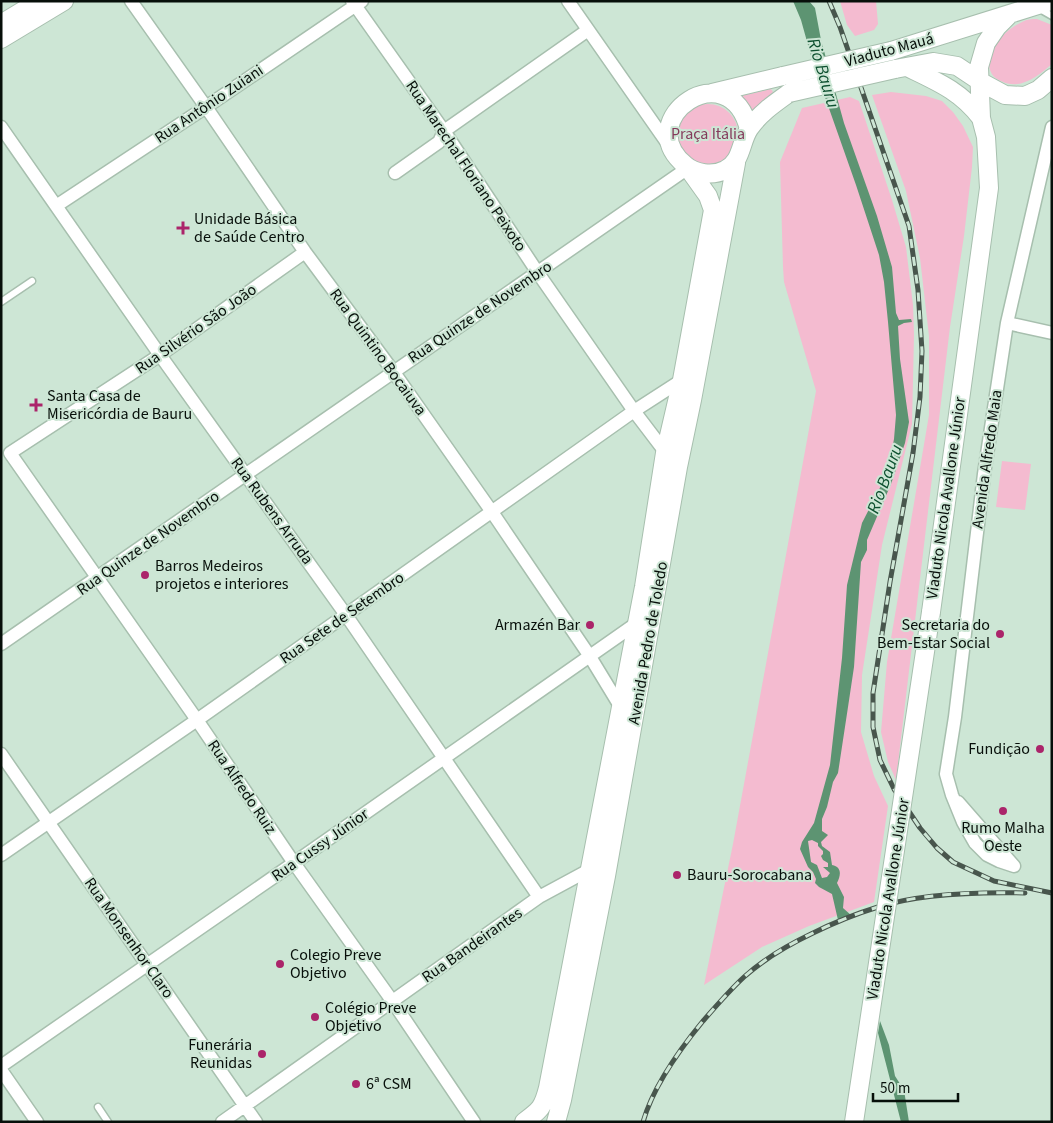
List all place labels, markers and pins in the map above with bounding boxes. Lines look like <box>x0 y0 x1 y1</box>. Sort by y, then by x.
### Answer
place label: Unidade Básica de Saúde Centro <box>194 208 305 248</box>
marker: Unidade Básica de Saúde Centro <box>176 221 190 235</box>
place label: Santa Casa de Misericórdia de Bauru <box>47 385 192 425</box>
marker: Santa Casa de Misericórdia de Bauru <box>29 398 43 412</box>
place label: Barros Medeiros projetos e interiores <box>155 555 289 595</box>
marker: Barros Medeiros projetos e interiores <box>139 569 151 581</box>
place label: Armazén Bar <box>495 614 580 636</box>
place label: Secretaria do Bem-Estar Social <box>877 614 990 654</box>
marker: Armazén Bar <box>584 619 596 631</box>
marker: Secretaria do Bem-Estar Social <box>994 628 1006 640</box>
place label: Fundição <box>968 738 1030 760</box>
marker: Fundição <box>1034 743 1046 755</box>
marker: Rumo Malha Oeste <box>997 805 1009 817</box>
place label: Rumo Malha Oeste <box>961 817 1045 857</box>
place label: Bauru-Sorocabana <box>687 864 812 886</box>
marker: Bauru-Sorocabana <box>671 869 683 881</box>
place label: Colegio Preve Objetivo <box>290 944 381 984</box>
marker: Colegio Preve Objetivo <box>274 958 286 970</box>
place label: Colégio Preve Objetivo <box>325 997 416 1037</box>
marker: Colégio Preve Objetivo <box>309 1011 321 1023</box>
place label: Funerária Reunidas <box>188 1034 252 1074</box>
marker: Funerária Reunidas <box>256 1048 268 1060</box>
place label: 6ª CSM <box>366 1073 412 1095</box>
marker: 6ª CSM <box>350 1078 362 1090</box>

